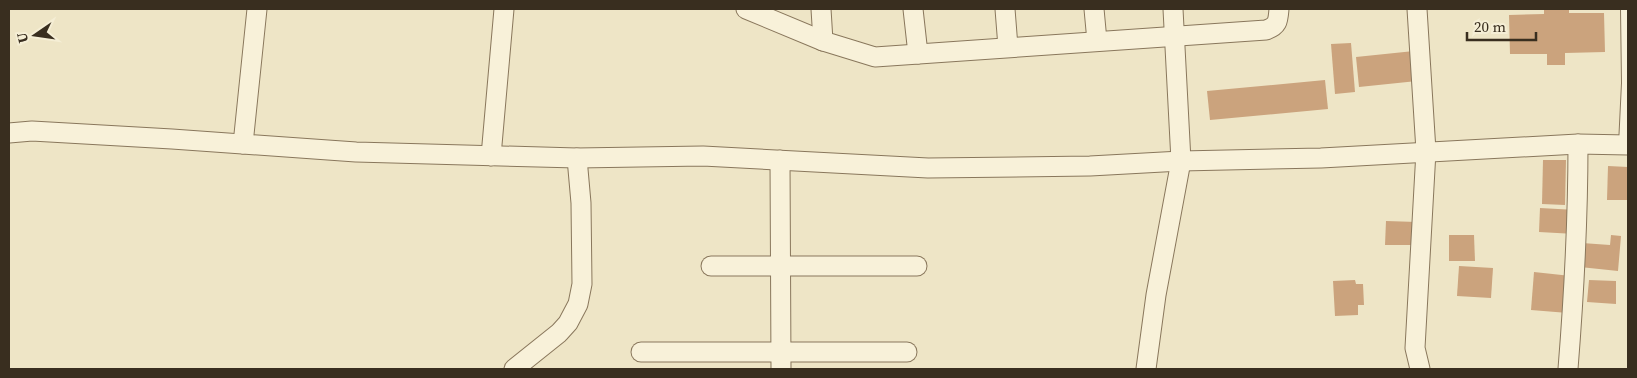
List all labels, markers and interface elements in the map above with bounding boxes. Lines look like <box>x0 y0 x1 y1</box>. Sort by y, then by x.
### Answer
north arrow <box>10 10 60 60</box>
scale bar <box>1467 10 1536 42</box>
text: 20 m <box>1474 16 1506 37</box>
text: U <box>11 31 33 45</box>

